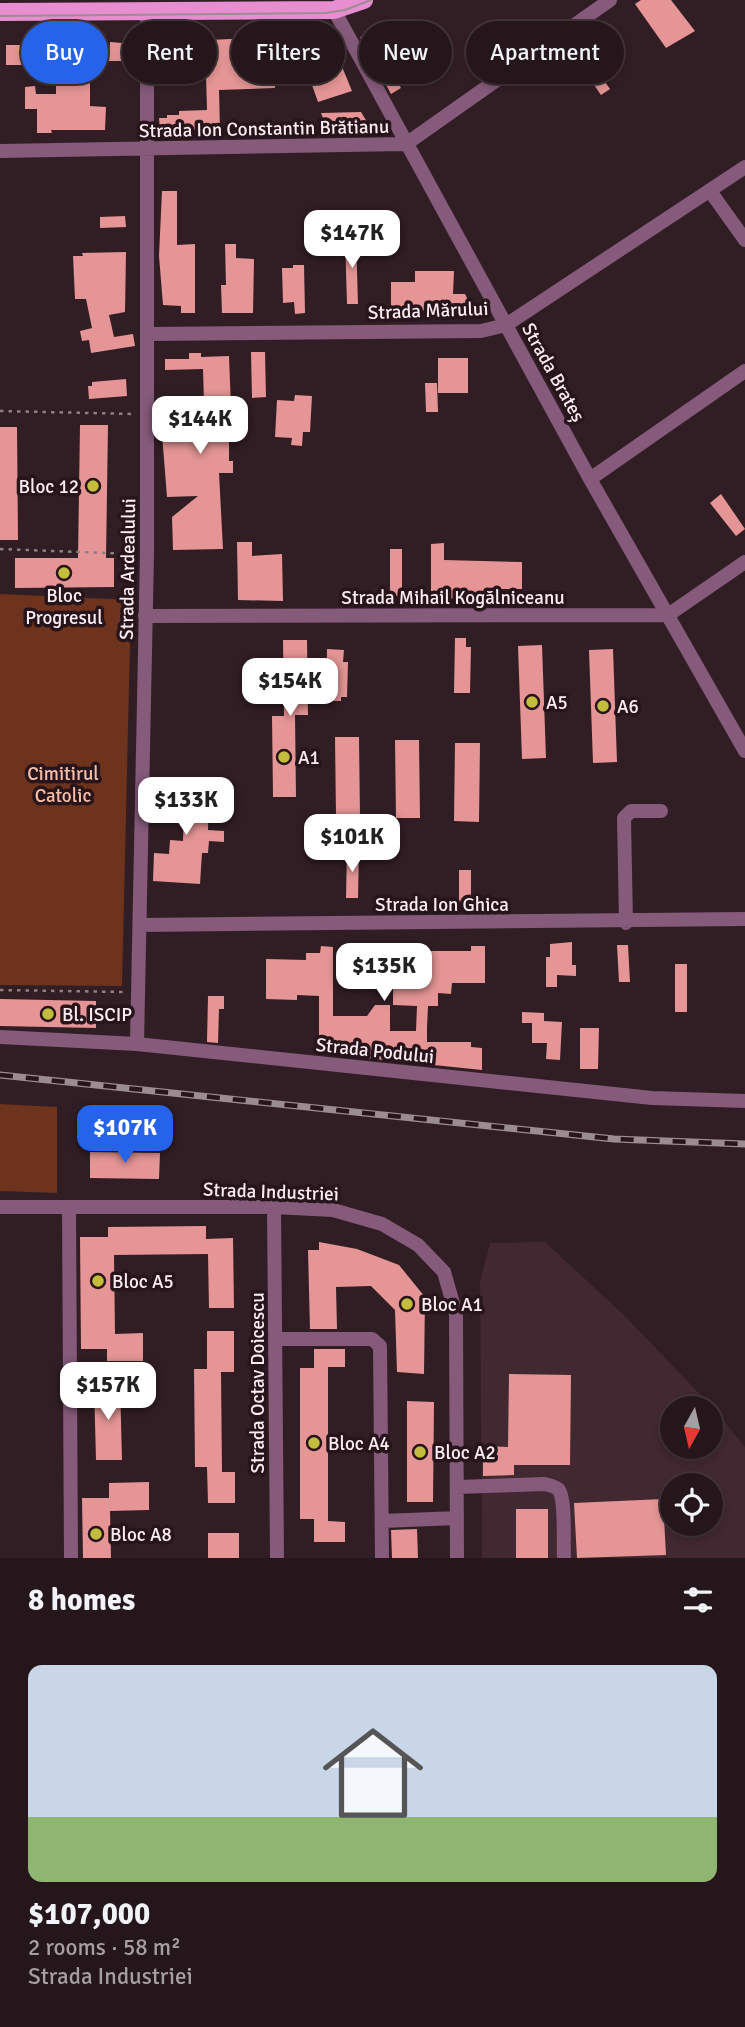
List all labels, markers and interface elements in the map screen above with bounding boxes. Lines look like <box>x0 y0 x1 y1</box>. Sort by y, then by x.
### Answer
chip: Buy <box>21 21 108 84</box>
chip: Rent <box>122 21 217 84</box>
chip: Filters <box>231 21 345 84</box>
chip: New <box>359 21 452 84</box>
chip: Apartment <box>466 21 624 84</box>
street label: Strada Ion Constantin Brătianu <box>139 115 389 143</box>
pin: $147K <box>303 210 401 270</box>
text: $147K <box>320 218 384 247</box>
street label: Strada Mărului <box>367 297 489 325</box>
street label: Strada Brateș <box>516 319 590 426</box>
pin: $144K <box>151 396 249 456</box>
text: $144K <box>168 404 232 433</box>
place label: Bloc 12 <box>19 475 79 499</box>
marker: Bloc 12 <box>85 478 101 494</box>
street label: Strada Ardealului <box>115 498 141 640</box>
marker: Bloc Progresul <box>56 565 72 581</box>
place label: Bloc Progresul <box>25 584 103 630</box>
street label: Strada Mihail Kogălniceanu <box>341 586 565 610</box>
pin: $154K <box>241 658 339 718</box>
text: $154K <box>258 666 322 695</box>
place label: A5 <box>546 691 568 715</box>
marker: A5 <box>524 694 540 710</box>
place label: A6 <box>617 695 639 719</box>
marker: A6 <box>595 698 611 714</box>
place label: A1 <box>298 746 320 770</box>
marker: A1 <box>276 749 292 765</box>
park label: Cimitirul Catolic <box>27 762 99 808</box>
pin: $133K <box>137 778 235 837</box>
text: $133K <box>154 785 218 814</box>
pin: $101K <box>303 814 401 874</box>
text: $101K <box>320 822 384 851</box>
street label: Strada Ion Ghica <box>375 893 509 917</box>
pin: $135K <box>335 944 433 1003</box>
text: $135K <box>352 951 416 980</box>
place label: Bl. ISCIP <box>62 1003 132 1027</box>
marker: Bl. ISCIP <box>40 1006 56 1022</box>
street label: Strada Podului <box>314 1033 435 1069</box>
pin: $107K <box>76 1106 174 1165</box>
text: $107K <box>93 1113 157 1142</box>
street label: Strada Industriei <box>203 1178 339 1206</box>
place label: Bloc A5 <box>112 1270 174 1294</box>
marker: Bloc A5 <box>90 1273 106 1289</box>
street label: Strada Octav Doicescu <box>246 1292 270 1474</box>
place label: Bloc A1 <box>421 1293 483 1317</box>
marker: Bloc A1 <box>399 1296 415 1312</box>
pin: $157K <box>59 1362 157 1422</box>
text: $157K <box>76 1370 140 1399</box>
north arrow <box>660 1396 723 1460</box>
map controls <box>660 1396 723 1536</box>
place label: Bloc A4 <box>328 1432 390 1456</box>
marker: Bloc A4 <box>306 1435 322 1451</box>
place label: Bloc A2 <box>434 1441 496 1465</box>
marker: Bloc A2 <box>412 1444 428 1460</box>
button: locate <box>660 1473 723 1536</box>
place label: Bloc A8 <box>110 1523 172 1547</box>
marker: Bloc A8 <box>88 1526 104 1542</box>
icon: filters <box>679 1581 717 1619</box>
text: 8 homes <box>28 1582 135 1619</box>
icon: home <box>310 1710 436 1836</box>
text: $107,000 <box>28 1896 150 1933</box>
text: 2 rooms · 58 m² <box>28 1933 181 1962</box>
text: Strada Industriei <box>28 1962 193 1991</box>

